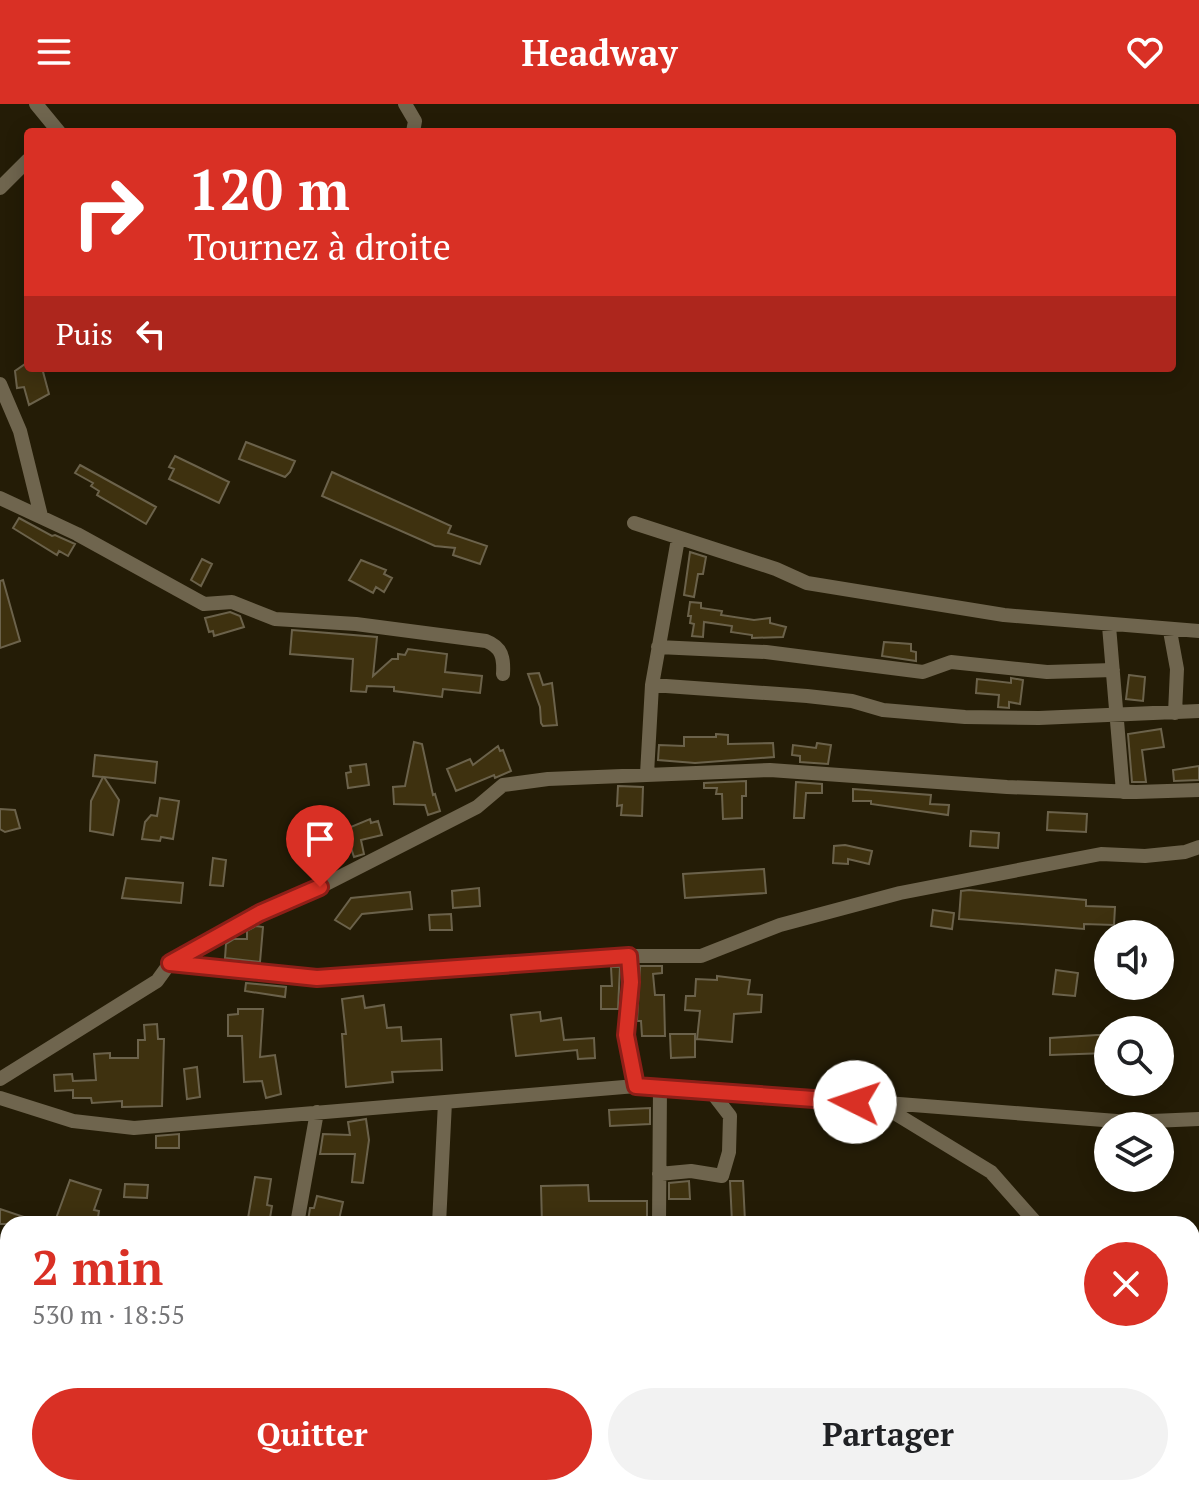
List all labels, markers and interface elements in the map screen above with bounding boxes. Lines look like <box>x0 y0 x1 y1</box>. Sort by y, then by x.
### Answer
text: Headway <box>522 29 677 76</box>
icon: menu <box>32 30 76 74</box>
icon: heart <box>1123 30 1167 74</box>
text: 120 m <box>188 152 350 226</box>
icon: right <box>56 160 160 264</box>
text: Tournez à droite <box>188 223 451 270</box>
icon: left <box>129 312 173 356</box>
text: Puis <box>56 314 113 354</box>
pin <box>286 805 354 887</box>
icon: arrive <box>298 817 342 861</box>
map controls <box>1094 920 1174 1192</box>
button: sound <box>1094 920 1174 1000</box>
button: search <box>1094 1016 1174 1096</box>
position arrow <box>813 1060 897 1144</box>
button: layers <box>1094 1112 1174 1192</box>
text: 2 min <box>32 1235 163 1299</box>
button: close <box>1084 1242 1168 1326</box>
text: 530 m · 18:55 <box>32 1297 185 1331</box>
button: Quitter <box>32 1388 592 1480</box>
button: Partager <box>608 1388 1168 1480</box>

